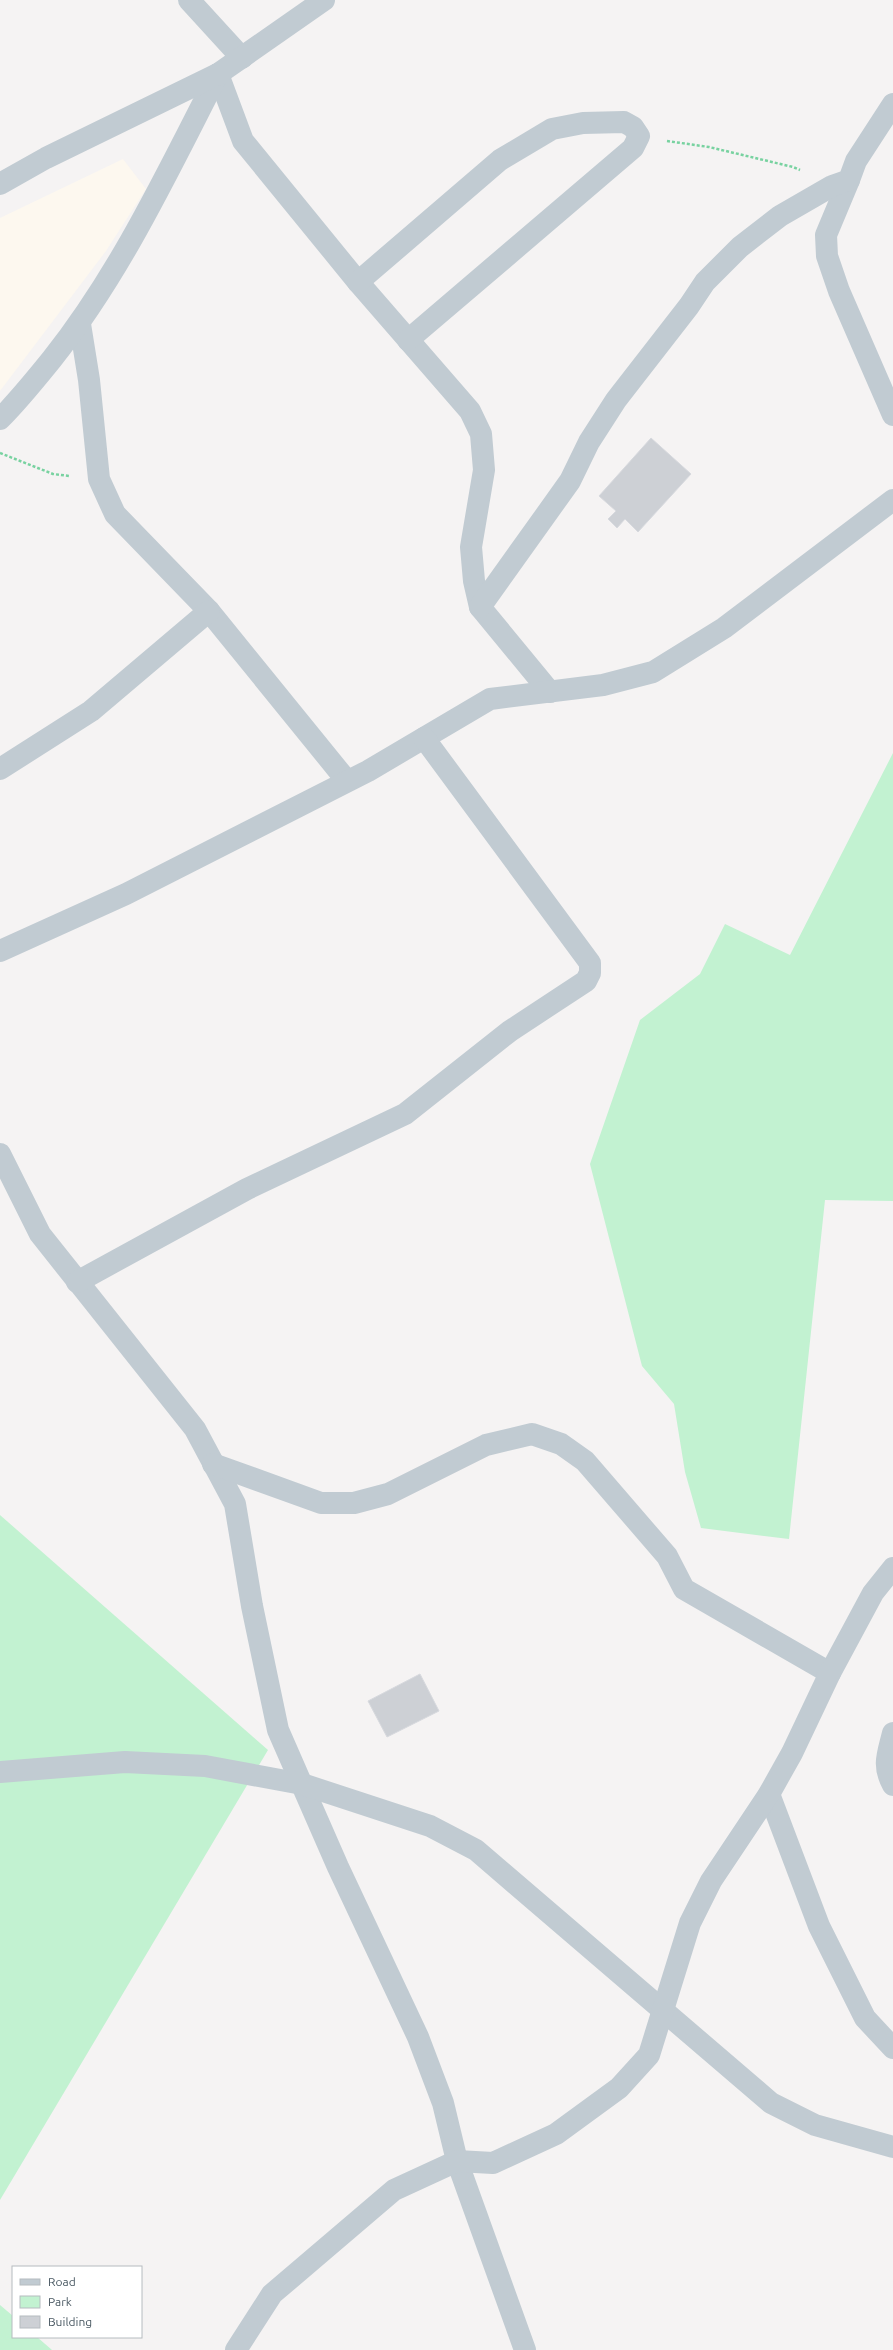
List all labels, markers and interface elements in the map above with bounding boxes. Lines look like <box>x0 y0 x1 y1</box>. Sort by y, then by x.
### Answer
legend <box>12 2266 142 2338</box>
text: Road <box>48 2275 76 2288</box>
text: Park <box>48 2295 72 2308</box>
text: Building <box>48 2315 92 2328</box>

